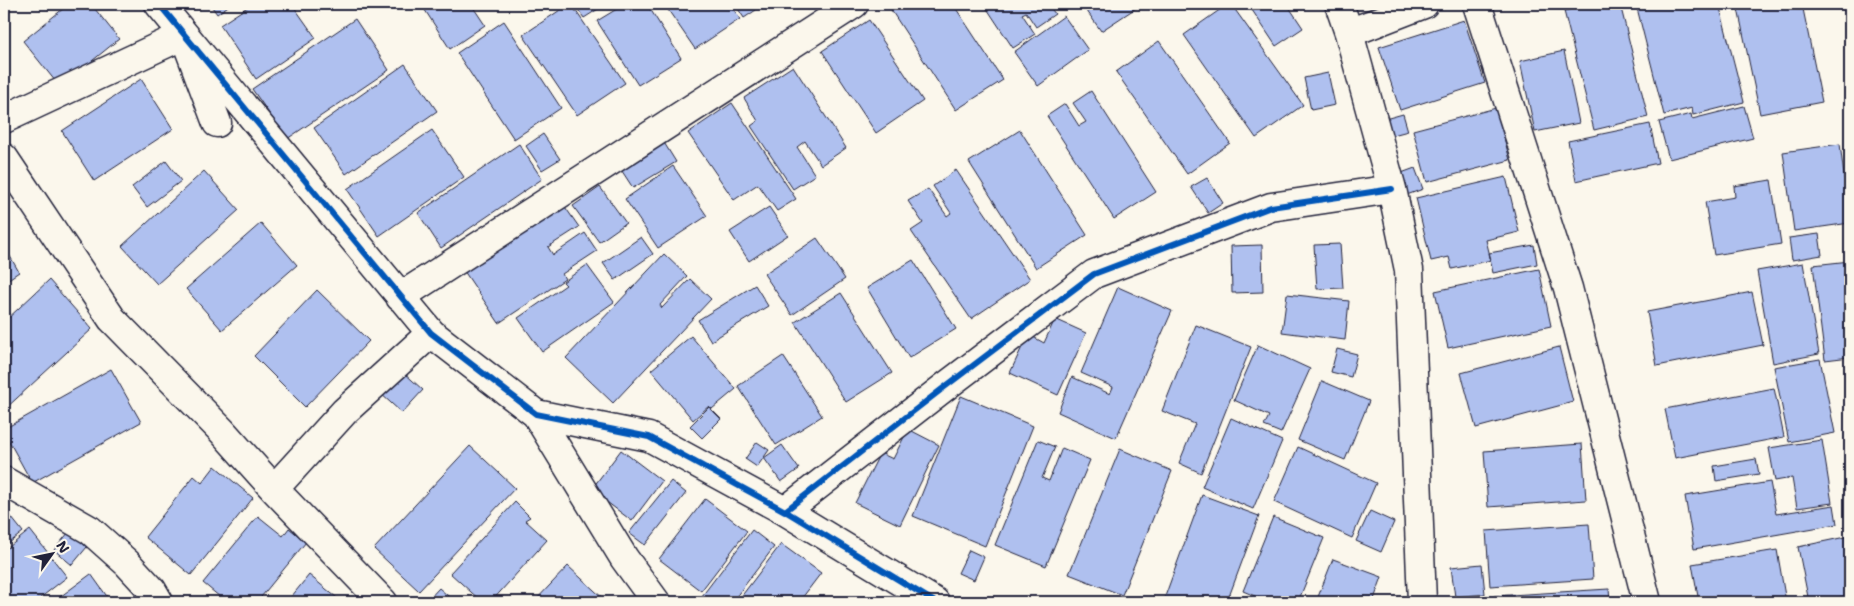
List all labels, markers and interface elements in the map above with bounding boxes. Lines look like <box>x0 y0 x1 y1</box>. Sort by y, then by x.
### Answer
north arrow <box>28 528 78 578</box>
text: N <box>52 537 73 556</box>

